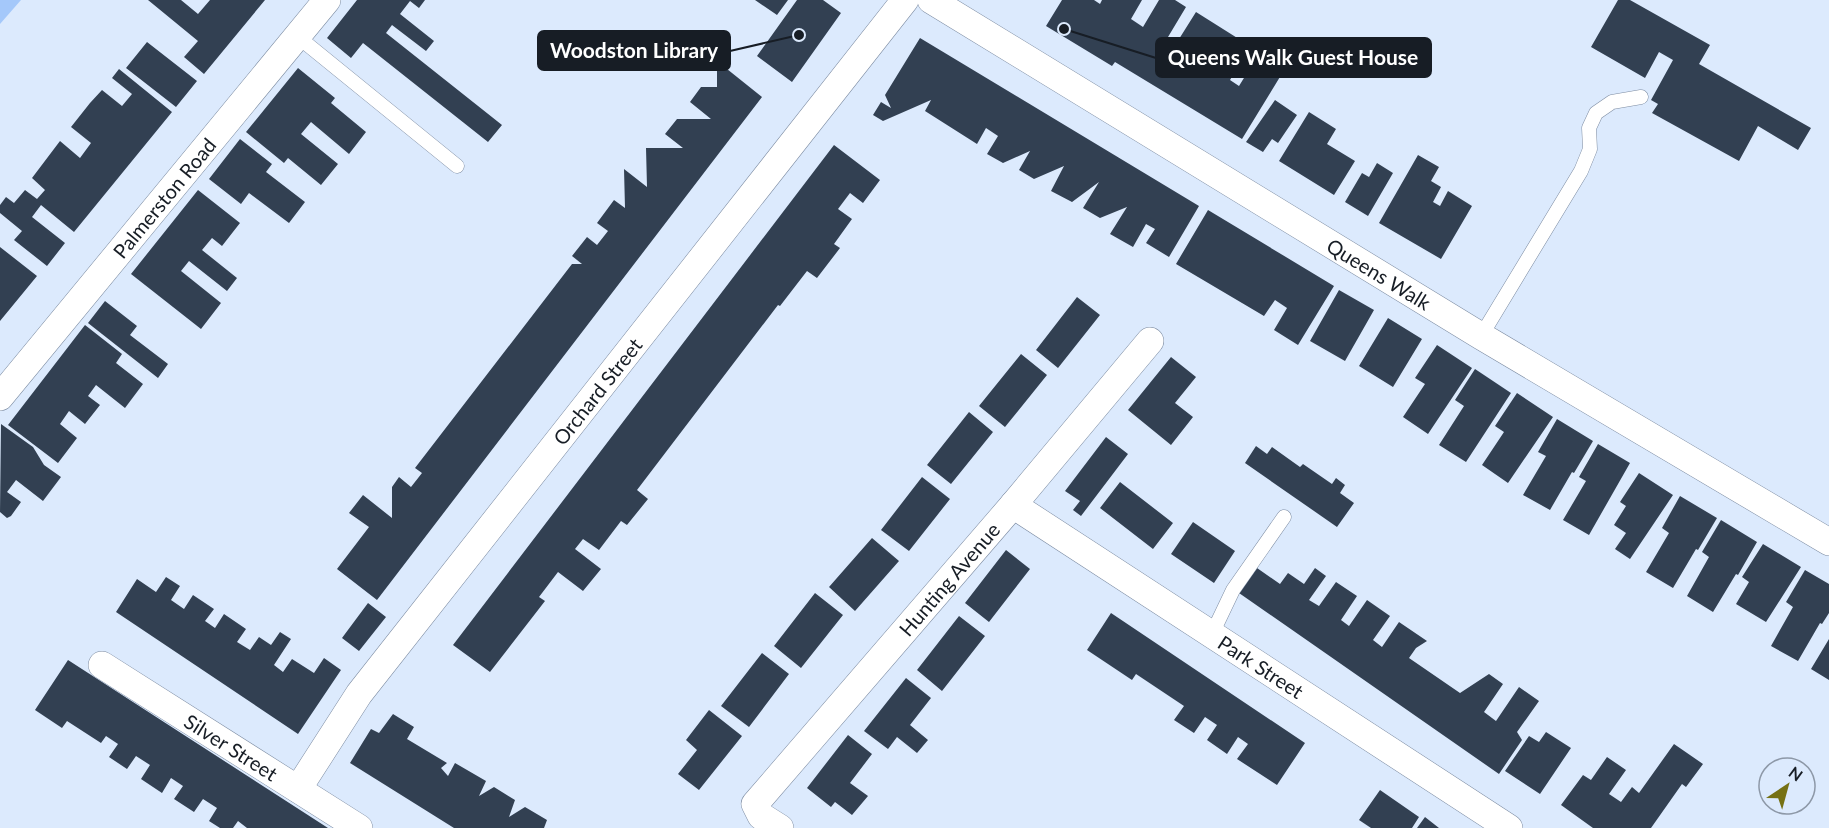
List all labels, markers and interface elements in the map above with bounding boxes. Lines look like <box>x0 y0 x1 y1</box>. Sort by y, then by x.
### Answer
callout: Woodston Library <box>538 31 730 70</box>
text: Woodston Library <box>550 37 719 62</box>
callout: Queens Walk Guest House <box>1156 38 1431 77</box>
text: Queens Walk Guest House <box>1168 44 1418 69</box>
street label: Palmerston Road <box>108 133 220 263</box>
street label: Queens Walk <box>1323 233 1436 315</box>
street label: Orchard Street <box>548 333 647 450</box>
street label: Hunting Avenue <box>894 518 1005 641</box>
street label: Park Street <box>1214 630 1308 703</box>
street label: Silver Street <box>180 709 282 785</box>
north arrow <box>1757 756 1817 816</box>
text: N <box>1786 762 1807 785</box>

